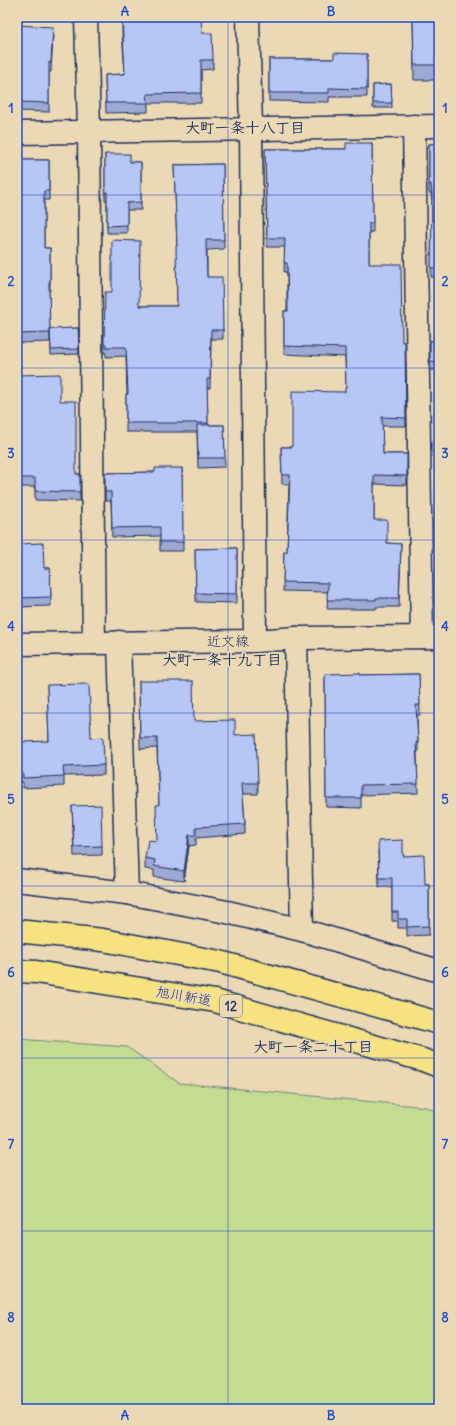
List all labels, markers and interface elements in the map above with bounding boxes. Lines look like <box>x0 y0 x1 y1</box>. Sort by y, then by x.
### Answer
text: A <box>121 3 130 20</box>
text: B <box>327 3 336 20</box>
text: 1 <box>8 100 14 117</box>
text: 1 <box>442 100 448 117</box>
district label: 大町一条十八丁目 <box>185 118 305 137</box>
text: 2 <box>7 273 15 290</box>
text: 2 <box>441 273 449 290</box>
text: 3 <box>7 445 15 462</box>
text: 3 <box>441 445 449 462</box>
text: 4 <box>7 618 15 635</box>
text: 4 <box>441 618 449 635</box>
street label: 近文線 <box>207 632 249 650</box>
district label: 大町一条十九丁目 <box>162 650 282 669</box>
text: 5 <box>7 791 15 808</box>
text: 5 <box>441 791 449 808</box>
text: 6 <box>7 964 15 981</box>
text: 6 <box>441 964 449 981</box>
street label: 旭川新道 <box>155 982 213 1010</box>
road number: 12 <box>220 995 242 1017</box>
district label: 大町一条二十丁目 <box>253 1037 373 1056</box>
text: 7 <box>8 1136 15 1153</box>
text: 7 <box>442 1136 449 1153</box>
text: 8 <box>7 1309 15 1326</box>
text: 8 <box>441 1309 449 1326</box>
text: A <box>121 1407 130 1424</box>
text: B <box>327 1407 336 1424</box>

